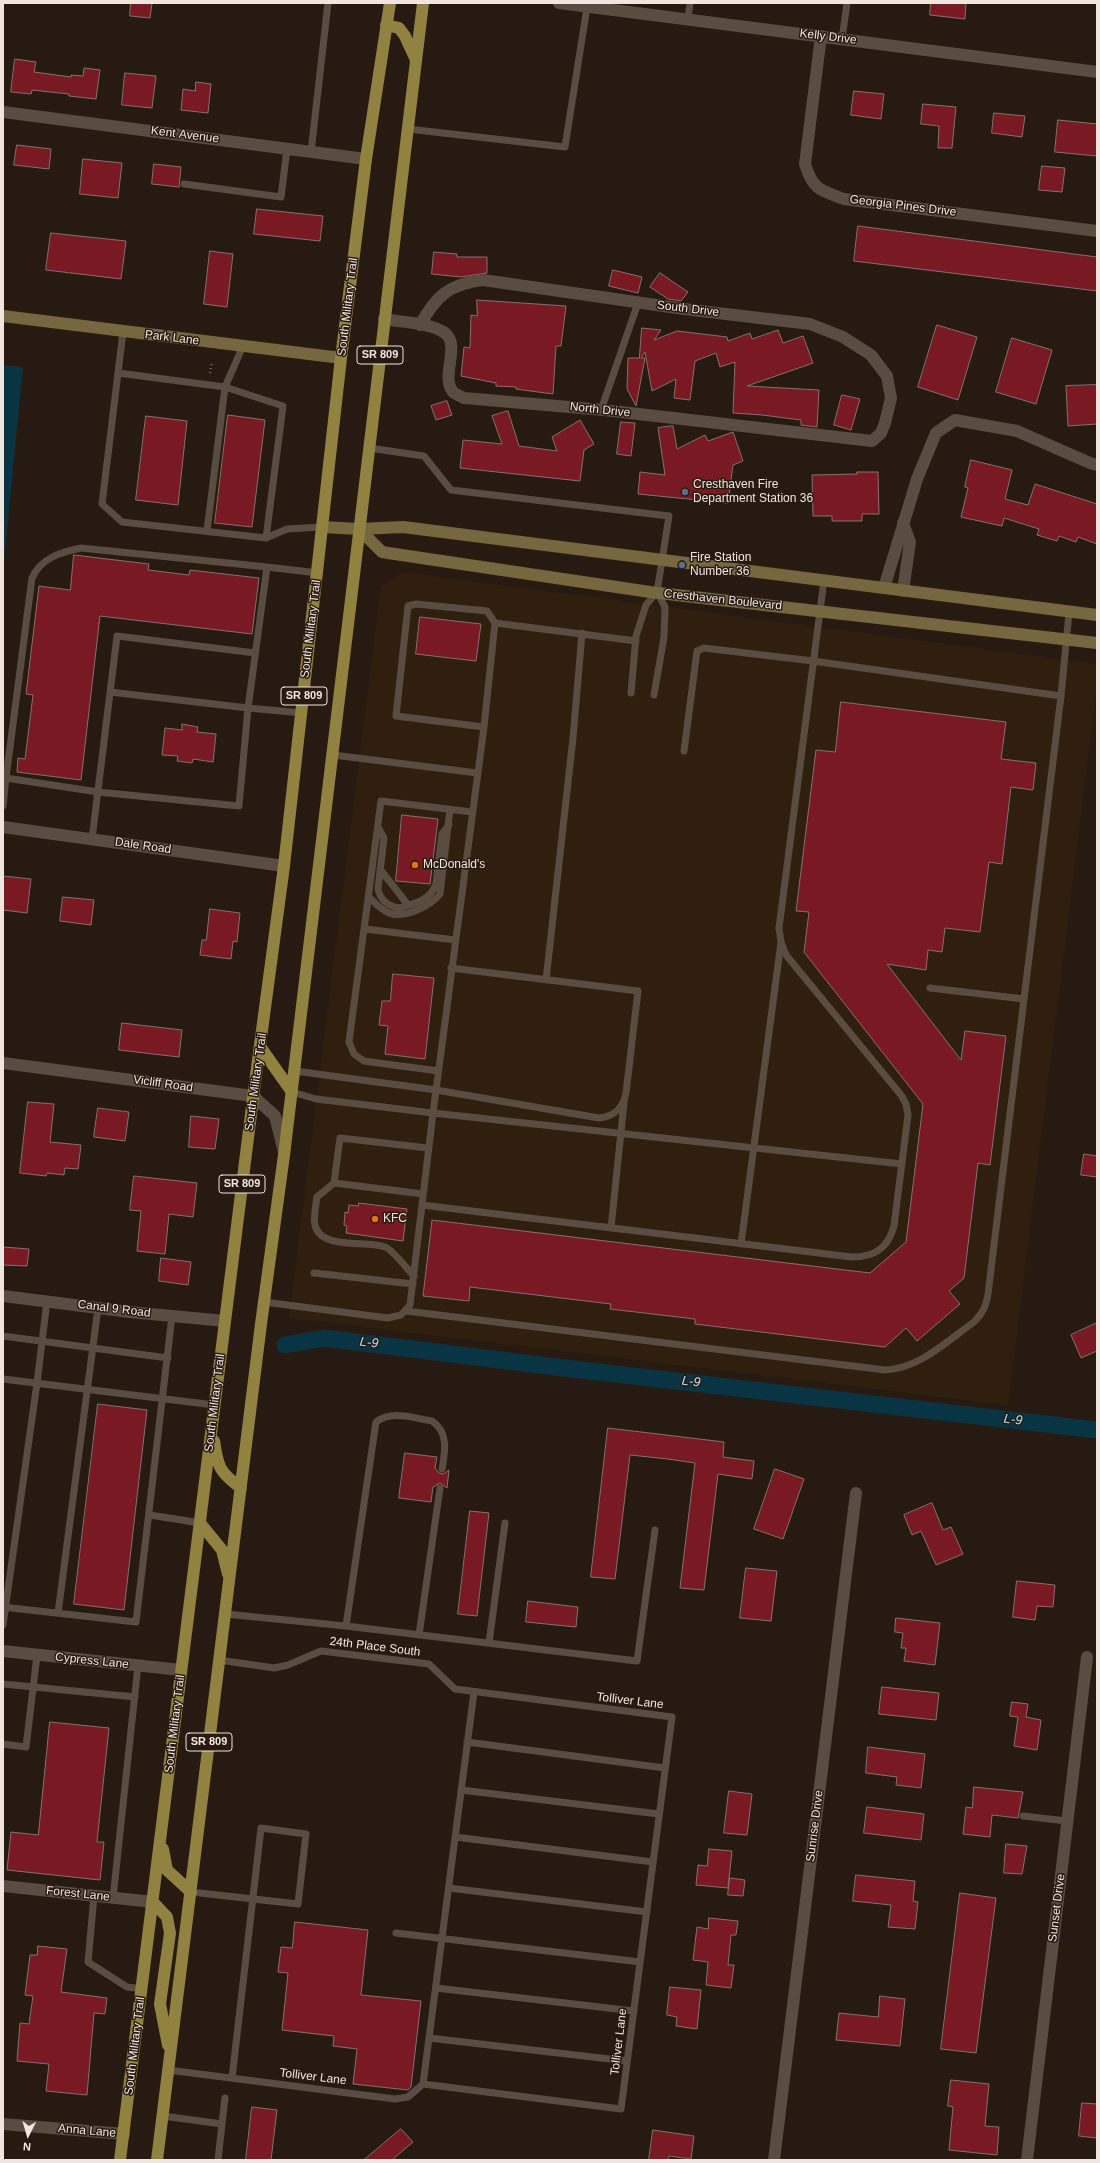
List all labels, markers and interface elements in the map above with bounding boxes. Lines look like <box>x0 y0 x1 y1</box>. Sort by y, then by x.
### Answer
street label: Kelly Drive <box>799 26 857 48</box>
street label: Kent Avenue <box>150 124 220 146</box>
street label: Georgia Pines Drive <box>849 192 957 220</box>
street label: South Military Trail <box>335 257 361 357</box>
street label: South Drive <box>656 298 720 320</box>
street label: Park Lane <box>144 328 200 348</box>
road number: SR 809 <box>357 346 403 364</box>
street label: North Drive <box>569 400 631 420</box>
place label: Cresthaven Fire Department Station 36 <box>693 478 813 506</box>
marker: Cresthaven Fire Department Station 36 <box>680 487 690 497</box>
place label: Fire Station Number 36 <box>690 551 751 579</box>
marker: Fire Station Number 36 <box>677 560 687 570</box>
street label: South Military Trail <box>298 579 324 679</box>
street label: Cresthaven Boulevard <box>663 587 783 613</box>
road number: SR 809 <box>281 687 327 705</box>
street label: Dale Road <box>114 835 172 857</box>
place label: McDonald's <box>423 858 485 872</box>
marker: McDonald's <box>410 860 420 870</box>
street label: South Military Trail <box>242 1032 270 1132</box>
street label: Vicliff Road <box>132 1073 194 1095</box>
road number: SR 809 <box>219 1175 265 1193</box>
place label: KFC <box>383 1212 407 1226</box>
marker: KFC <box>370 1214 380 1224</box>
street label: Canal 9 Road <box>77 1297 151 1321</box>
water label: L-9 <box>359 1334 379 1352</box>
street label: South Military Trail <box>202 1353 228 1453</box>
water label: L-9 <box>681 1373 701 1391</box>
water label: L-9 <box>1003 1411 1023 1429</box>
street label: 24th Place South <box>329 1634 421 1660</box>
street label: Cypress Lane <box>54 1650 130 1672</box>
street label: South Military Trail <box>162 1674 188 1774</box>
street label: Tolliver Lane <box>596 1690 664 1712</box>
road number: SR 809 <box>186 1733 232 1751</box>
street label: Sunrise Drive <box>803 1789 827 1863</box>
street label: Sunset Drive <box>1046 1873 1068 1943</box>
street label: Forest Lane <box>45 1883 111 1905</box>
street label: South Military Trail <box>122 1996 148 2096</box>
street label: Tolliver Lane <box>608 2008 630 2076</box>
street label: Tolliver Lane <box>279 2066 347 2088</box>
north arrow <box>8 2115 48 2155</box>
street label: Anna Lane <box>57 2121 117 2141</box>
text: N <box>22 2141 31 2153</box>

